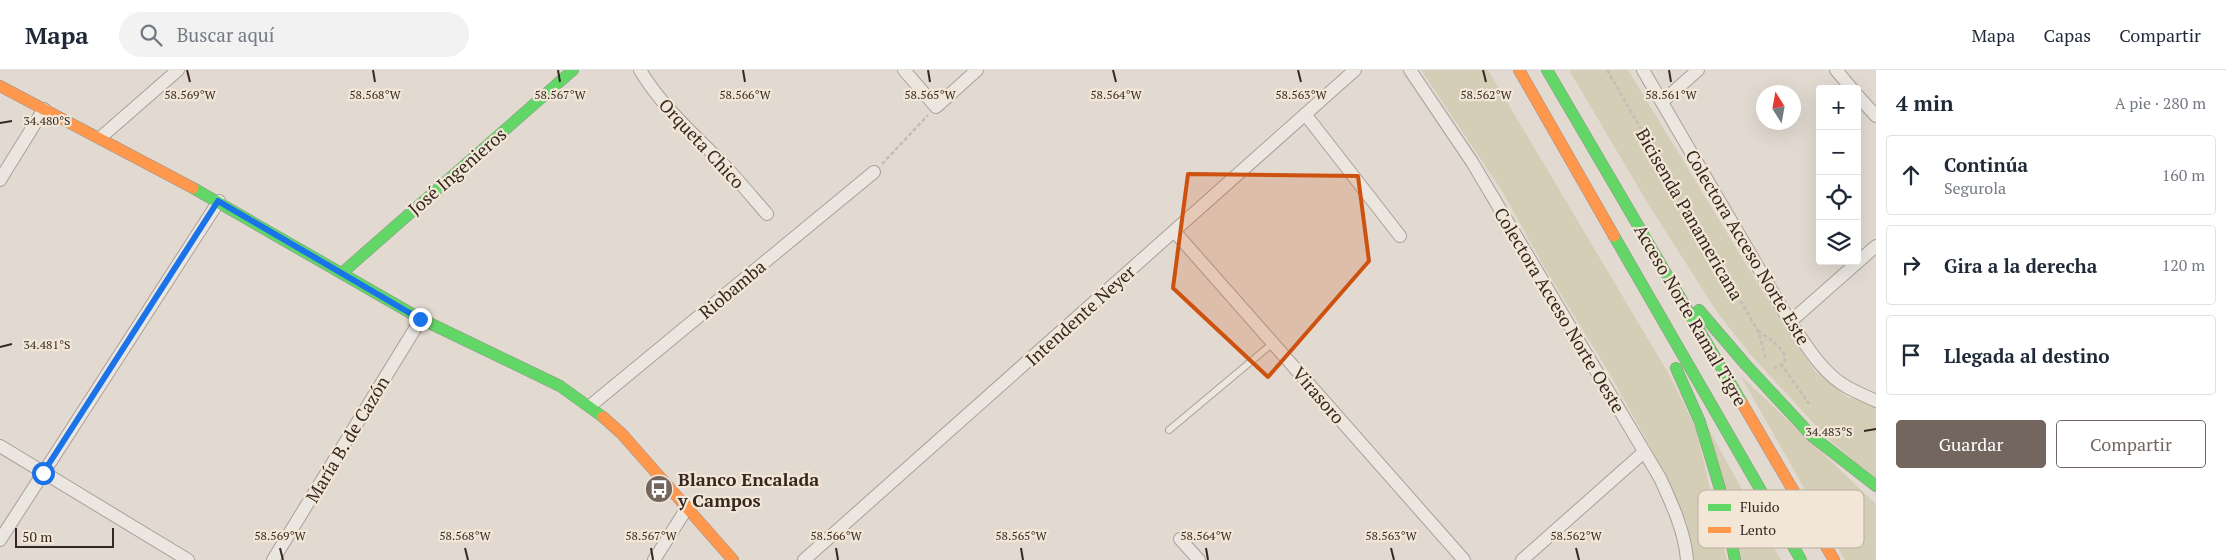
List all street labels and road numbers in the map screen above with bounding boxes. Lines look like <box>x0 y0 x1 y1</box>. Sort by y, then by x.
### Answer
street label: Orqueta Chico <box>654 93 750 193</box>
street label: José Ingenieros <box>403 122 511 220</box>
street label: Bicisenda Panamericana <box>1631 124 1749 304</box>
street label: Colectora Acceso Norte Este <box>1680 145 1816 349</box>
street label: Colectora Acceso Norte Oeste <box>1489 203 1631 417</box>
street label: Acceso Norte Ramal Tigre <box>1629 220 1753 410</box>
street label: Riobamba <box>694 254 770 324</box>
street label: Intendente Neyer <box>1020 259 1140 371</box>
street label: Virasoro <box>1288 361 1351 429</box>
street label: María B. de Cazón <box>300 371 394 507</box>

